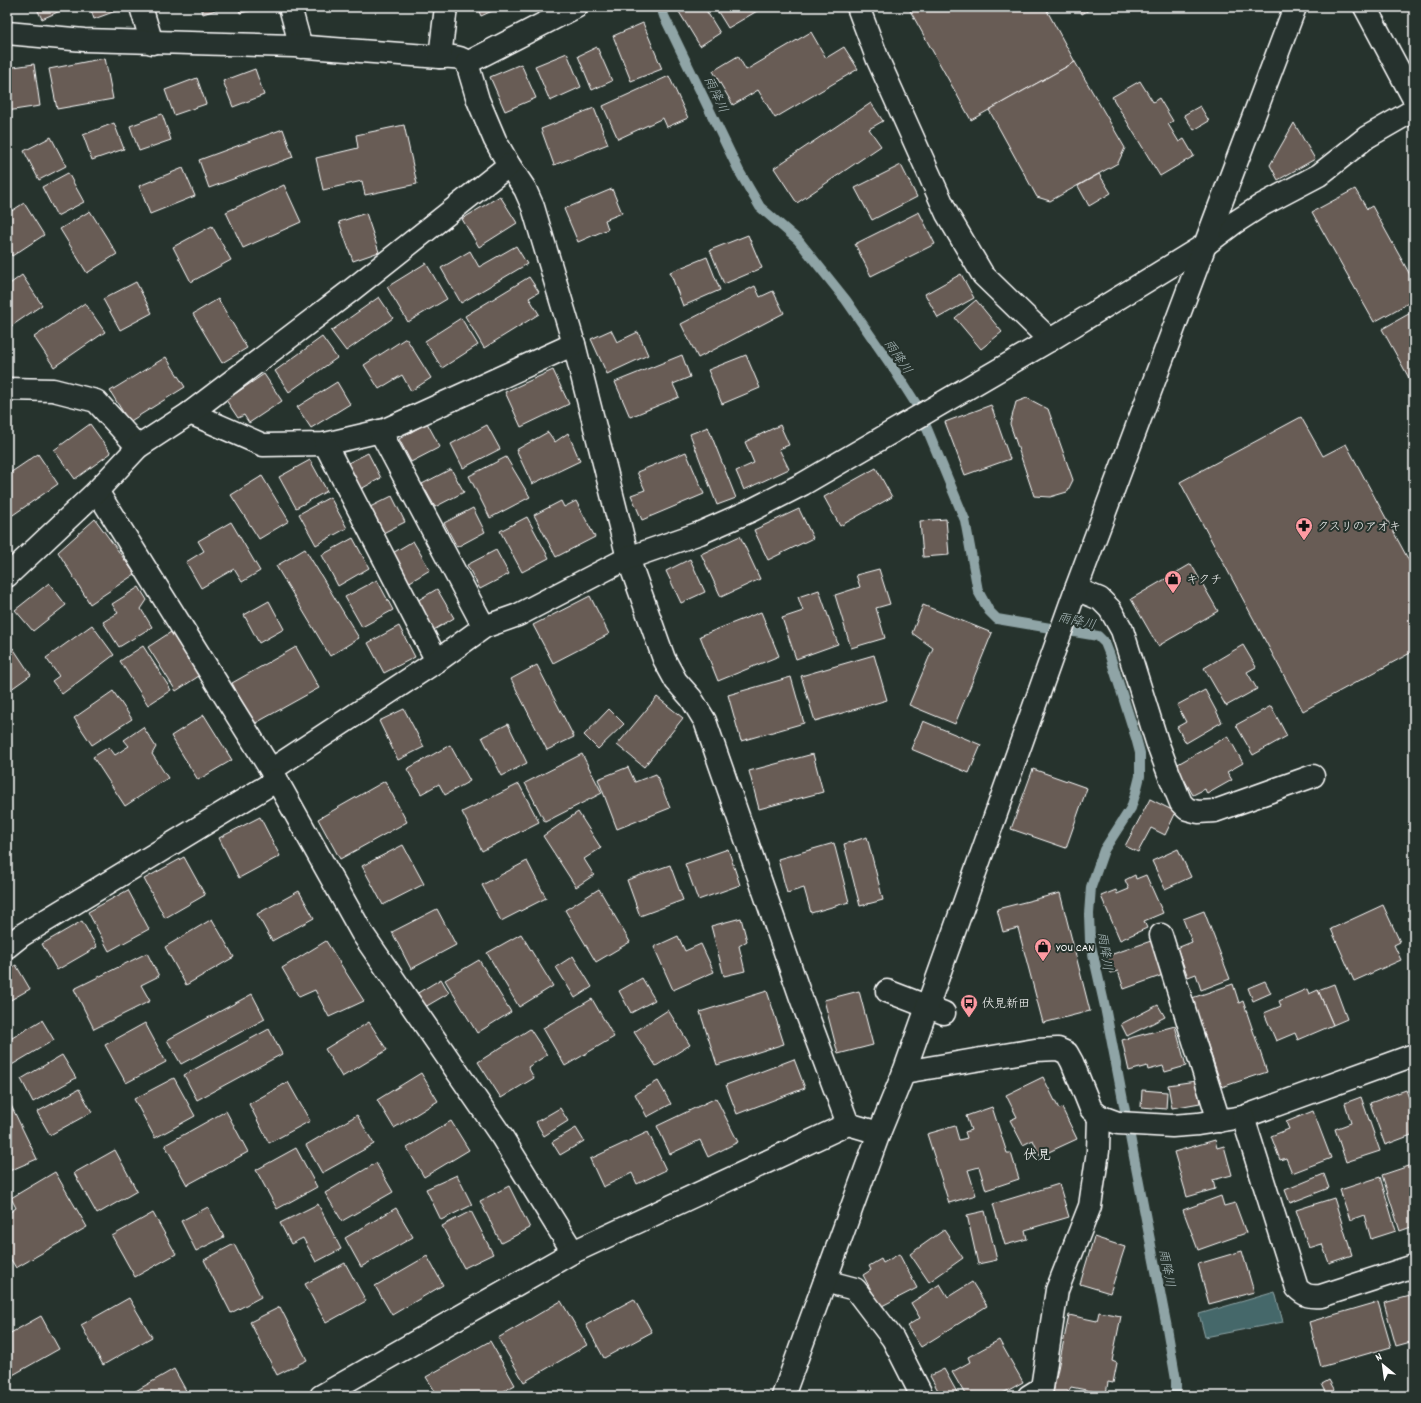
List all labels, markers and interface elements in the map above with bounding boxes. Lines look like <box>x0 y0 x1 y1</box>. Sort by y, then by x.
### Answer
water label: 雨降川 <box>698 73 732 117</box>
water label: 雨降川 <box>878 336 916 379</box>
pharmacy icon: クスリのアオキ <box>1294 516 1314 541</box>
place label: クスリのアオキ <box>1317 519 1401 536</box>
shop icon: キクチ <box>1163 569 1183 594</box>
place label: キクチ <box>1186 572 1222 589</box>
water label: 雨降川 <box>1055 609 1098 636</box>
water label: 雨降川 <box>1091 931 1116 972</box>
shop icon: YOU CAN <box>1033 937 1053 962</box>
place label: YOU CAN <box>1056 940 1094 957</box>
bus stop icon: 伏見新田 <box>959 993 979 1018</box>
place label: 伏見新田 <box>982 996 1030 1013</box>
district label: 伏見 <box>1023 1146 1051 1166</box>
water label: 雨降川 <box>1152 1248 1179 1289</box>
north arrow <box>1363 1345 1403 1385</box>
text: N <box>1373 1349 1386 1366</box>

